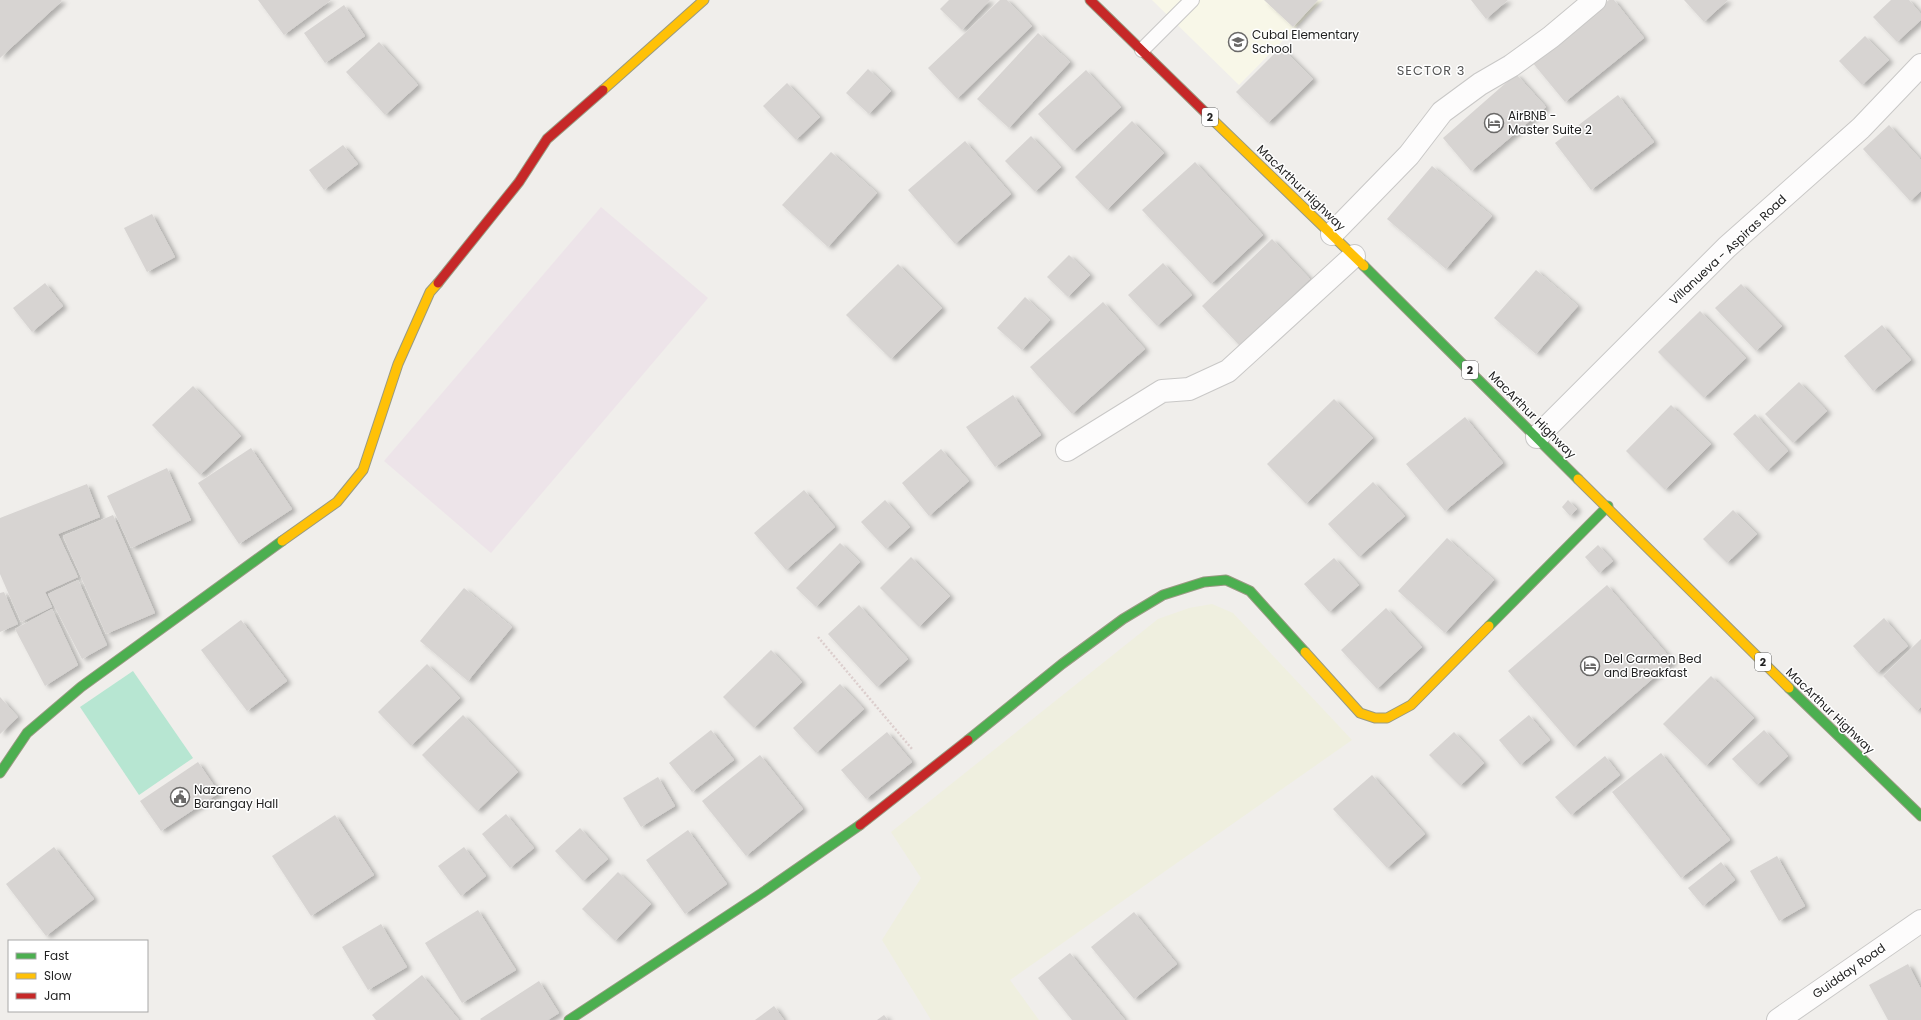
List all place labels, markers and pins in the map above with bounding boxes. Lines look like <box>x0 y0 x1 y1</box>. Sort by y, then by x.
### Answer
place label: Cubal Elementary School <box>1252 26 1359 57</box>
school or university icon: Cubal Elementary School <box>1227 31 1249 53</box>
place label: AirBNB - Master Suite 2 <box>1508 107 1592 138</box>
hotel icon: AirBNB - Master Suite 2 <box>1483 112 1505 134</box>
place label: Del Carmen Bed and Breakfast <box>1604 650 1702 681</box>
hotel icon: Del Carmen Bed and Breakfast <box>1579 655 1601 677</box>
place label: Nazareno Barangay Hall <box>194 781 278 812</box>
public building icon: Nazareno Barangay Hall <box>169 786 191 808</box>

